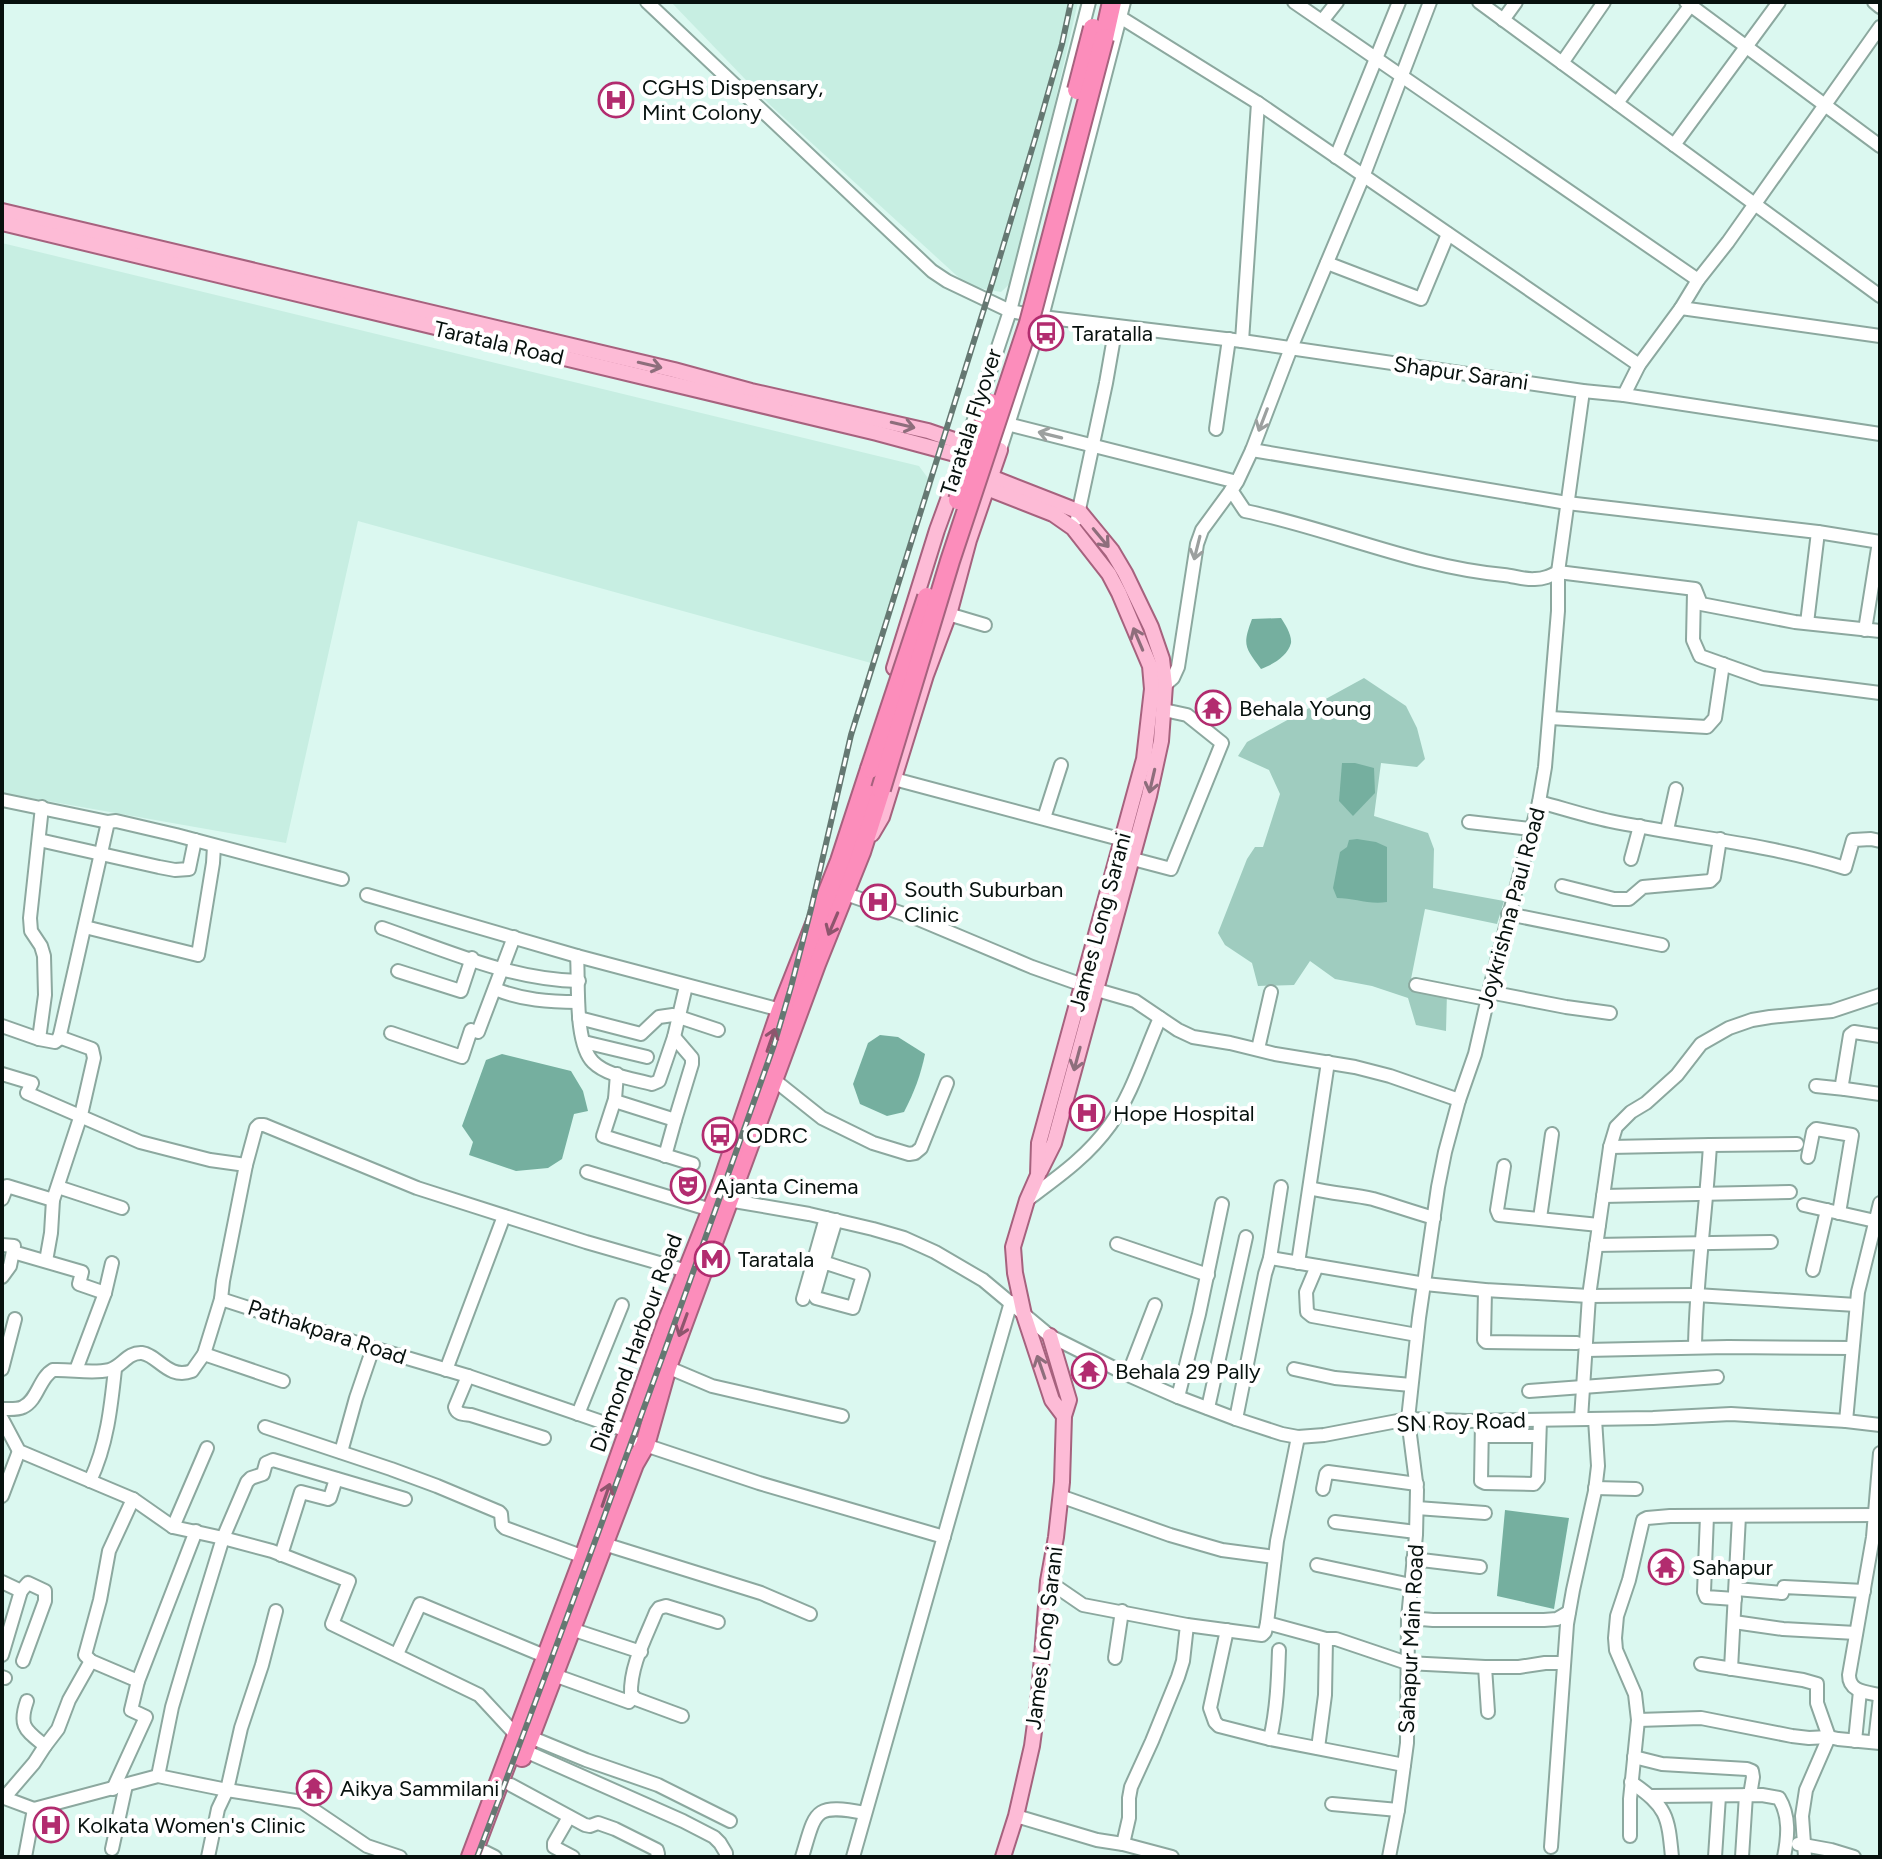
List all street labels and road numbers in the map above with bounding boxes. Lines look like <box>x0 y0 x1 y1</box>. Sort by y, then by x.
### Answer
street label: Taratala Road <box>432 315 566 371</box>
street label: Taratala Flyover <box>935 345 1008 499</box>
street label: Shapur Sarani <box>1392 350 1530 396</box>
street label: Joykrishna Paul Road <box>1471 805 1551 1011</box>
street label: James Long Sarani <box>1063 829 1137 1015</box>
street label: Diamond Harbour Road <box>584 1230 688 1456</box>
street label: Pathakpara Road <box>244 1294 410 1370</box>
street label: SN Roy Road <box>1396 1406 1526 1438</box>
street label: Sahapur Main Road <box>1393 1544 1429 1734</box>
street label: James Long Sarani <box>1019 1545 1069 1731</box>

